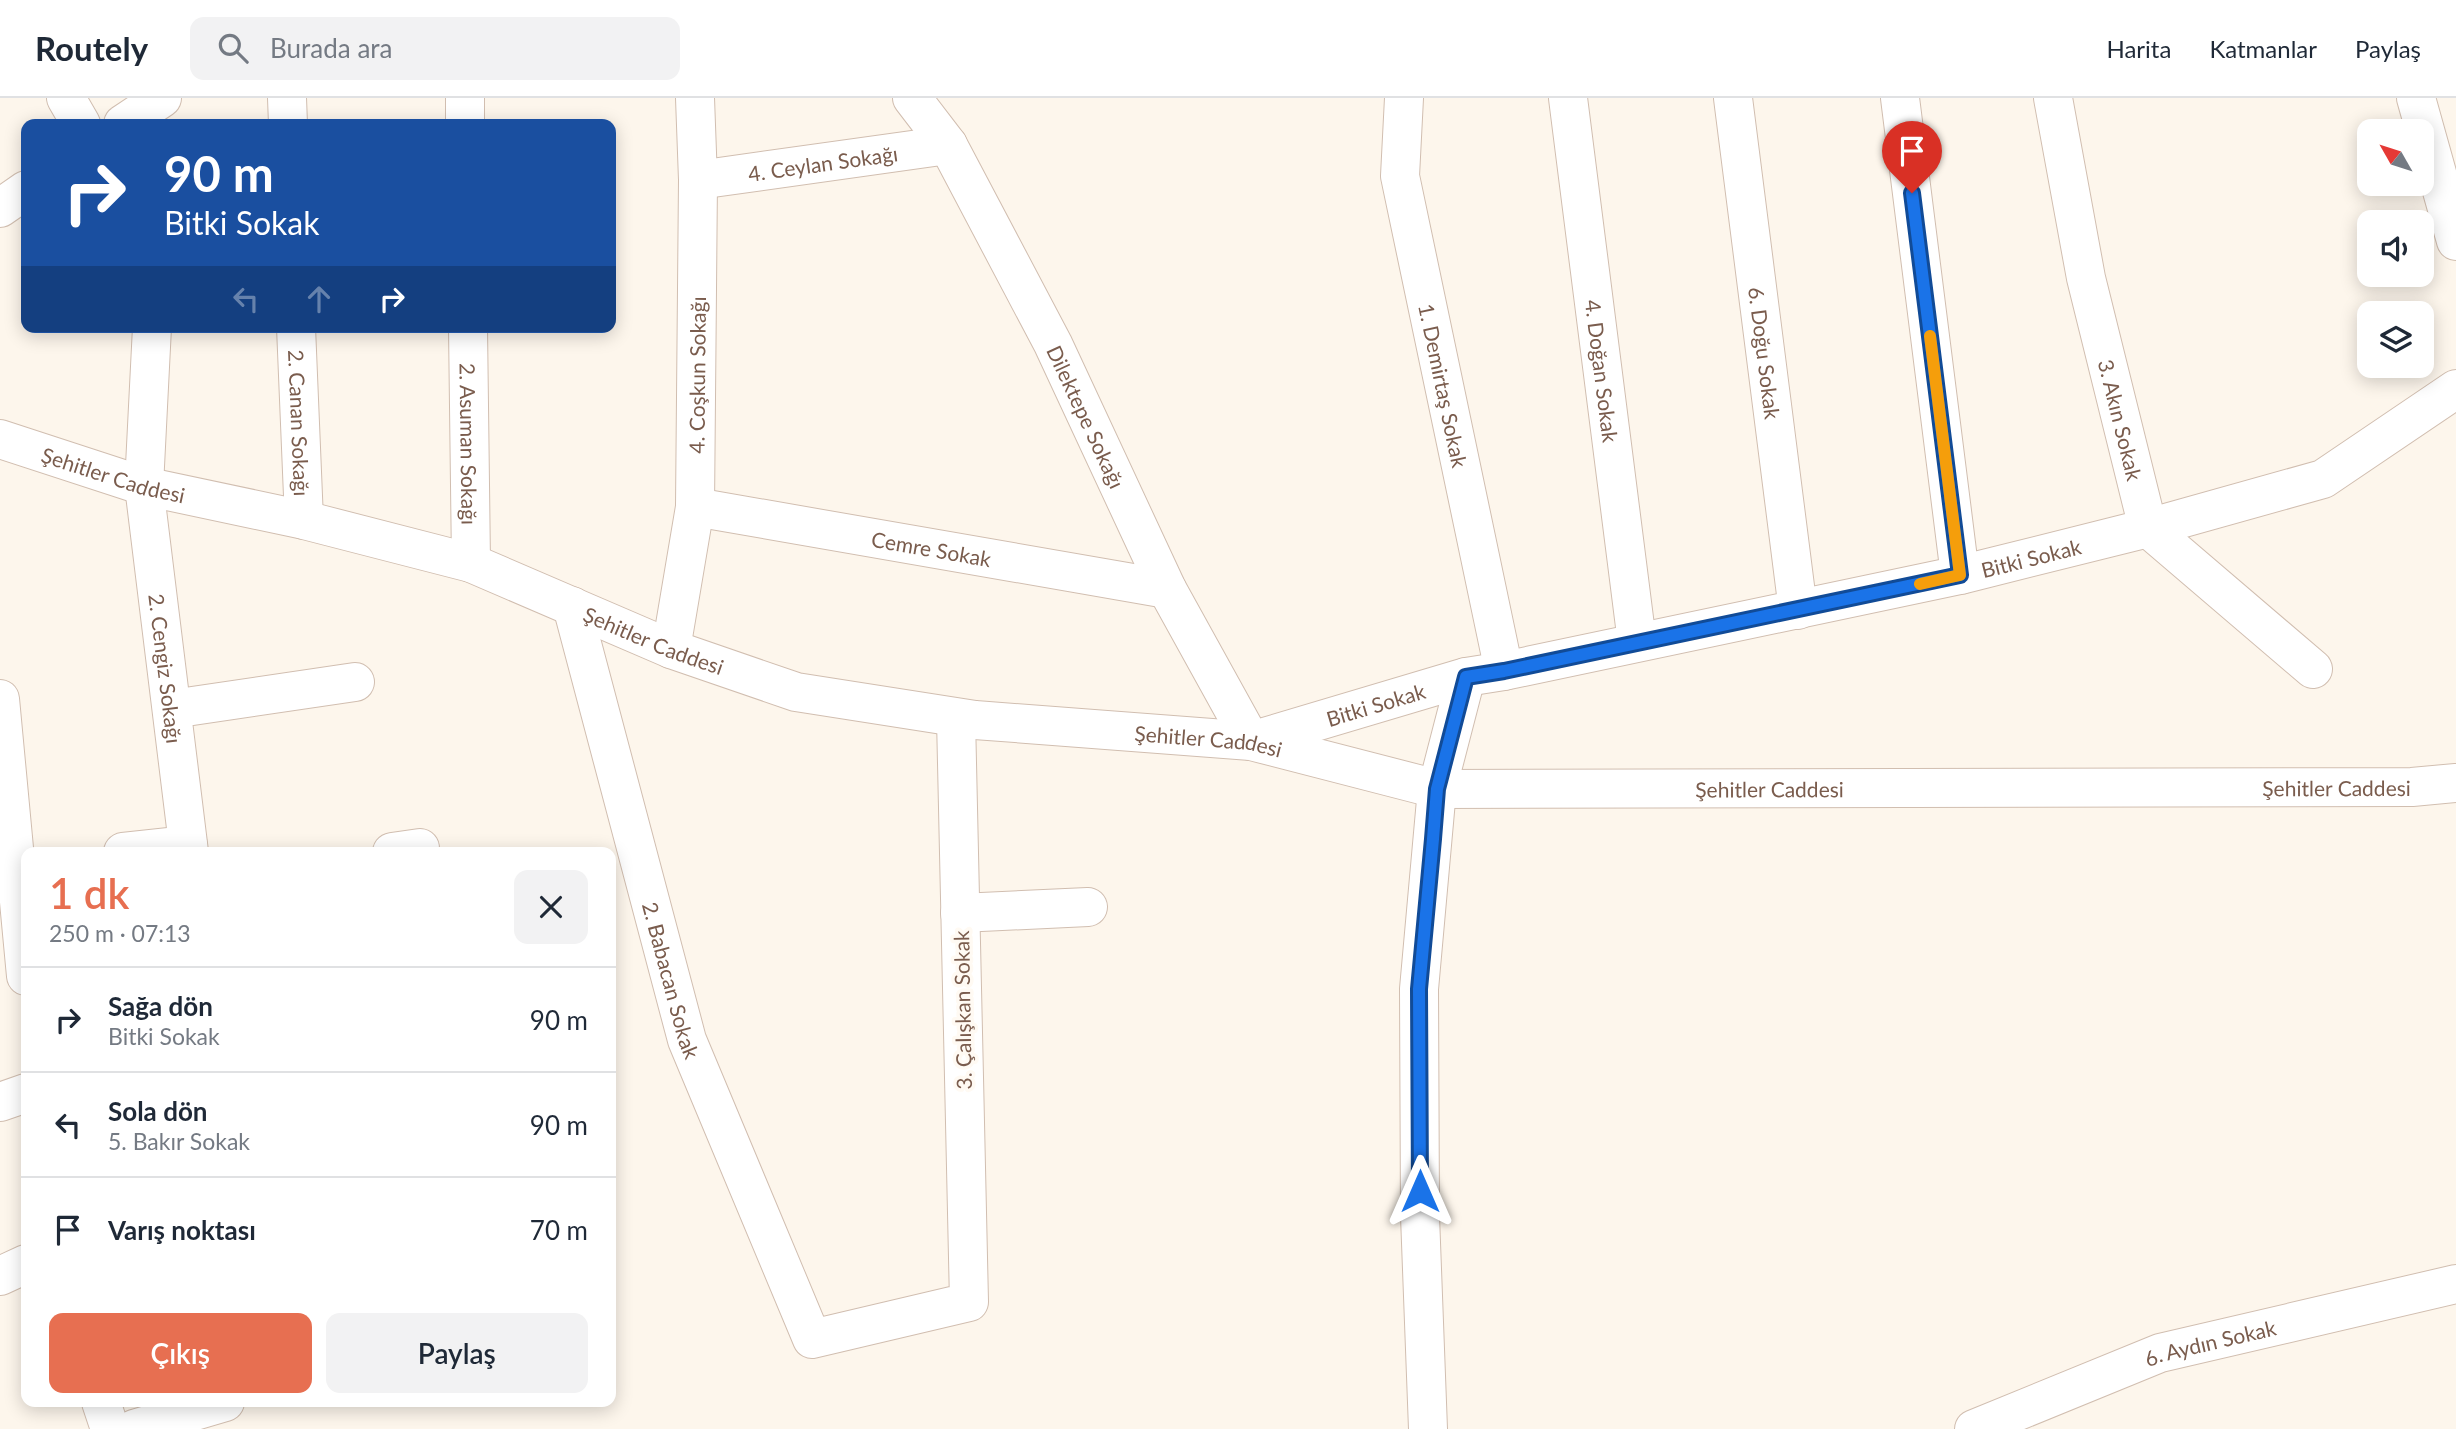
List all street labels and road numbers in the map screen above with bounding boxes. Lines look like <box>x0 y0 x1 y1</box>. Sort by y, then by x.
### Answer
street label: 4. Ceylan Sokağı <box>746 140 899 185</box>
street label: 6. Doğu Sokak <box>1745 285 1786 421</box>
street label: 4. Coşkun Sokağı <box>683 296 709 454</box>
street label: 4. Doğan Sokak <box>1581 298 1624 444</box>
street label: 1. Demirtaş Sokak <box>1415 301 1473 470</box>
street label: Dilektepe Sokağı <box>1043 341 1131 492</box>
street label: 2. Canan Sokağı <box>284 349 316 497</box>
street label: 3. Akın Sokak <box>2094 357 2148 483</box>
street label: 2. Asuman Sokağı <box>456 363 483 525</box>
street label: Şehitler Caddesi <box>39 441 188 507</box>
street label: Cemre Sokak <box>870 525 994 571</box>
street label: Bitki Sokak <box>1978 533 2084 582</box>
street label: 2. Cengiz Sokağı <box>145 592 188 745</box>
street label: Şehitler Caddesi <box>580 601 727 679</box>
street label: Bitki Sokak <box>1323 677 1428 730</box>
street label: Şehitler Caddesi <box>1134 720 1285 761</box>
street label: Şehitler Caddesi <box>2262 775 2411 800</box>
street label: Şehitler Caddesi <box>1695 776 1844 801</box>
street label: 2. Babacan Sokak <box>638 899 706 1062</box>
street label: 3. Çalışkan Sokak <box>948 930 976 1090</box>
street label: 6. Aydın Sokak <box>2140 1314 2278 1371</box>

